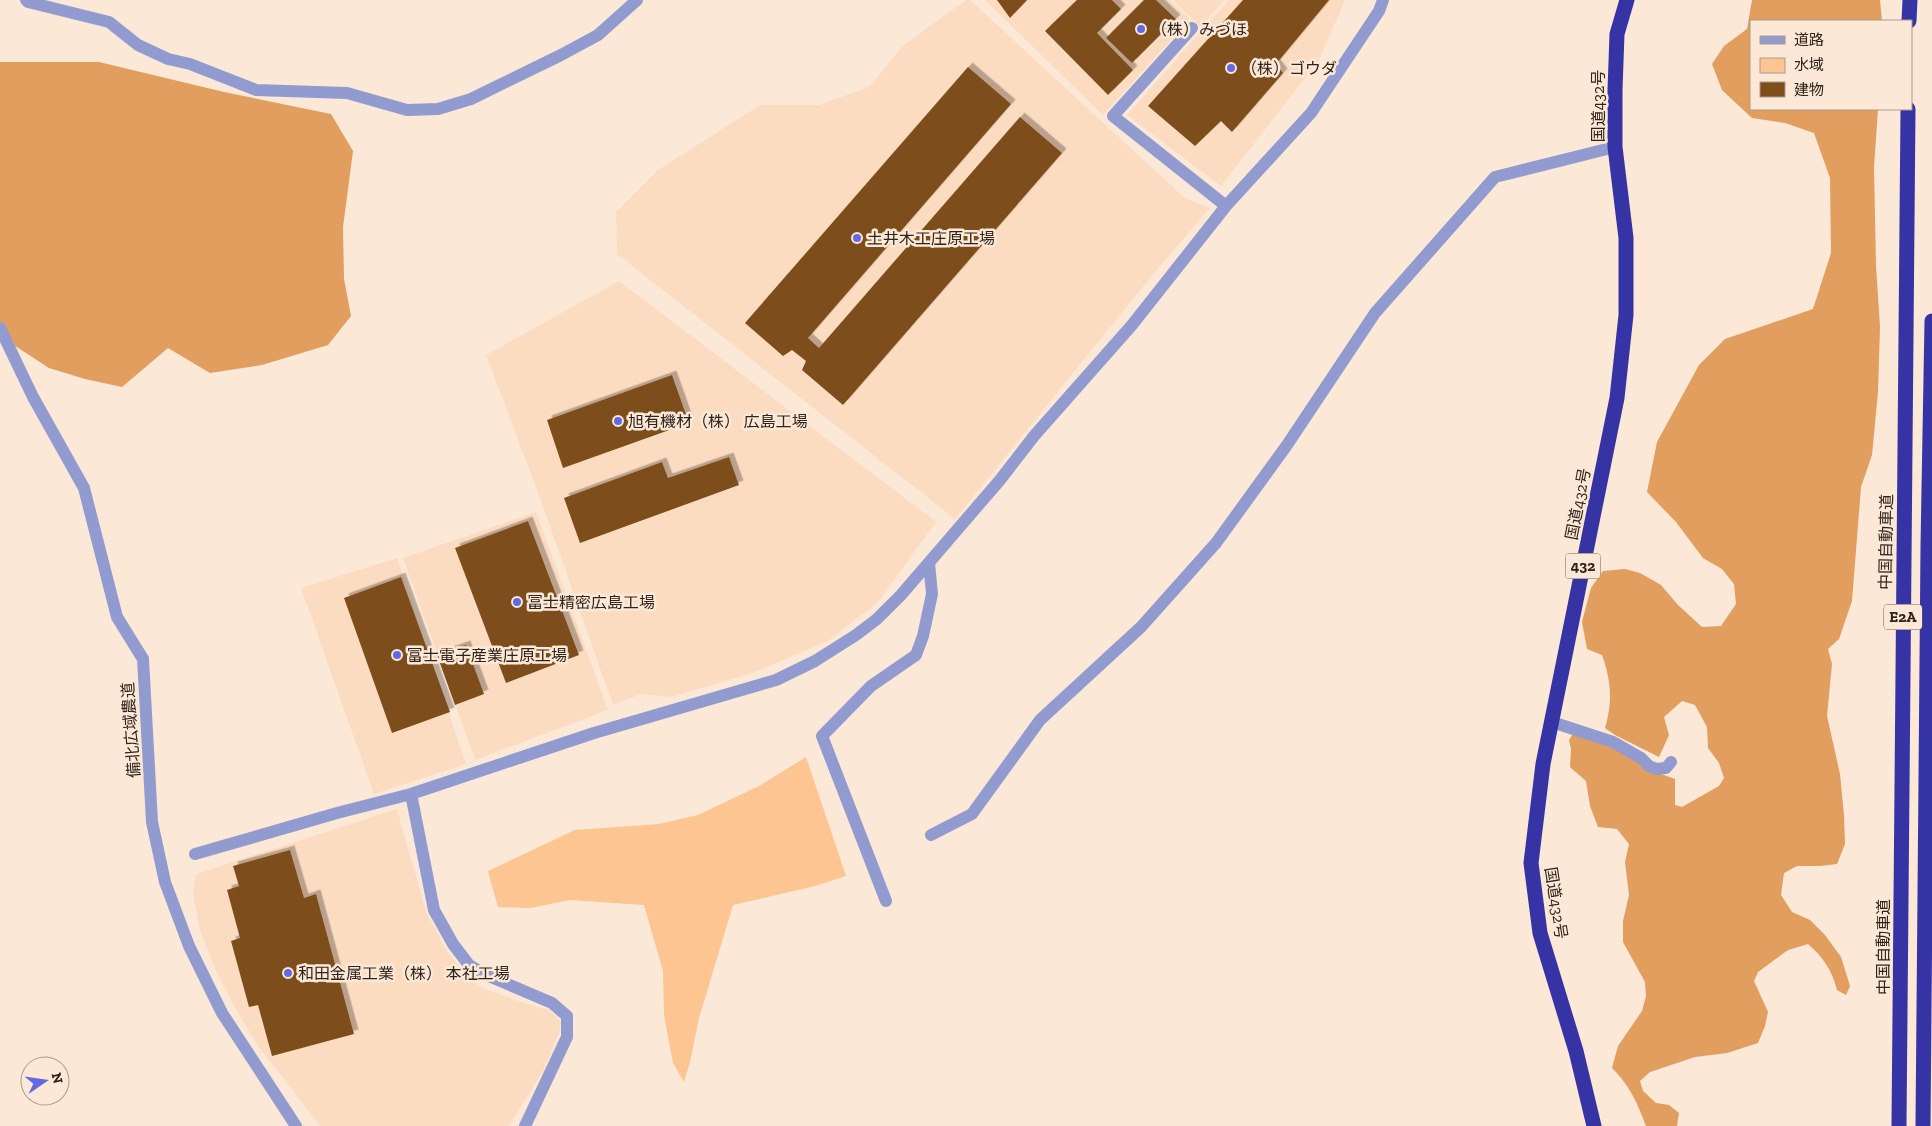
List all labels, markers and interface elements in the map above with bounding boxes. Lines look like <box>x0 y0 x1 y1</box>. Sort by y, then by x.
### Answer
place label: （株）みづほ <box>1151 20 1247 39</box>
legend <box>1750 20 1912 110</box>
marker: （株）みづほ <box>1135 23 1147 35</box>
text: 道路 <box>1794 31 1824 49</box>
text: 水域 <box>1794 56 1824 74</box>
place label: （株）ゴウダ <box>1241 59 1337 78</box>
marker: （株）ゴウダ <box>1225 62 1237 74</box>
street label: 国道432号 <box>1589 70 1608 142</box>
text: 建物 <box>1794 81 1824 99</box>
place label: 土井木工庄原工場 <box>867 229 995 248</box>
marker: 土井木工庄原工場 <box>851 232 863 244</box>
place label: 旭有機材（株） 広島工場 <box>628 412 808 431</box>
marker: 旭有機材（株） 広島工場 <box>612 415 624 427</box>
street label: 国道432号 <box>1562 467 1594 541</box>
street label: 中国自動車道 <box>1876 494 1896 590</box>
road number: 432 <box>1566 554 1600 578</box>
place label: 冨士精密広島工場 <box>527 593 655 612</box>
marker: 冨士精密広島工場 <box>511 596 523 608</box>
road number: E2A <box>1884 604 1922 630</box>
place label: 富士電子産業庄原工場 <box>407 646 567 665</box>
marker: 富士電子産業庄原工場 <box>391 649 403 661</box>
street label: 備北広域農道 <box>118 681 144 779</box>
street label: 国道432号 <box>1541 866 1571 940</box>
street label: 中国自動車道 <box>1874 899 1893 995</box>
place label: 和田金属工業（株） 本社工場 <box>298 964 510 983</box>
marker: 和田金属工業（株） 本社工場 <box>282 967 294 979</box>
north arrow <box>20 1056 70 1106</box>
text: N <box>48 1071 67 1086</box>

